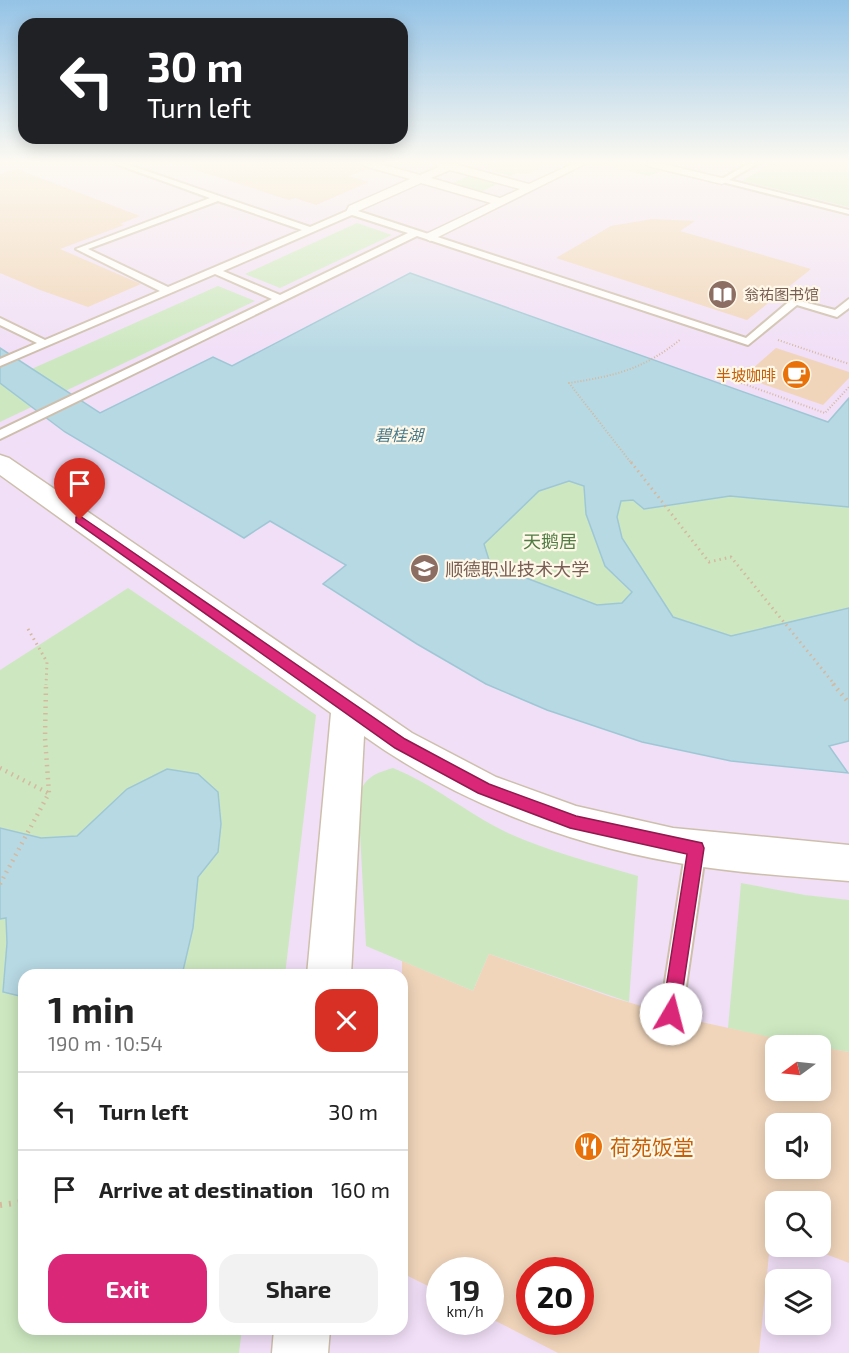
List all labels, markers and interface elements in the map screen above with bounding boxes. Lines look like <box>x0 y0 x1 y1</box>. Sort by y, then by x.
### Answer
text: 30 m <box>147 40 243 90</box>
icon: left <box>48 42 126 120</box>
text: Turn left <box>147 91 251 123</box>
library icon: 翁祐图书馆 <box>707 278 739 310</box>
place label: 翁祐图书馆 <box>744 285 819 303</box>
cafe icon: 半坡咖啡 <box>781 359 813 391</box>
place label: 半坡咖啡 <box>716 366 776 384</box>
water label: 碧桂湖 <box>375 425 426 444</box>
pin <box>54 458 105 520</box>
icon: arrive <box>63 467 96 500</box>
park label: 天鹅居 <box>523 530 577 552</box>
school or university icon: 顺德职业技术大学 <box>408 553 440 585</box>
place label: 顺德职业技术大学 <box>445 558 589 580</box>
position arrow <box>639 982 703 1046</box>
text: 1 min <box>48 987 135 1030</box>
button: close <box>315 989 378 1052</box>
text: 190 m · 10:54 <box>48 1031 163 1055</box>
north arrow <box>765 1035 831 1101</box>
map controls <box>765 1035 831 1335</box>
icon: left <box>48 1095 81 1128</box>
text: Turn left <box>99 1098 188 1124</box>
text: 30 m <box>328 1098 378 1124</box>
button: sound <box>765 1113 831 1179</box>
restaurant icon: 荷苑饭堂 <box>573 1130 605 1162</box>
place label: 荷苑饭堂 <box>610 1134 694 1159</box>
icon: arrive <box>48 1173 81 1206</box>
text: Arrive at destination <box>99 1176 313 1202</box>
text: 160 m <box>331 1176 390 1202</box>
button: search <box>765 1191 831 1257</box>
button: Exit <box>48 1254 207 1323</box>
button: Share <box>219 1254 378 1323</box>
speed limit sign: 20 <box>516 1257 594 1335</box>
button: layers <box>765 1269 831 1335</box>
text: 19 <box>450 1271 480 1307</box>
text: km/h <box>446 1302 484 1320</box>

